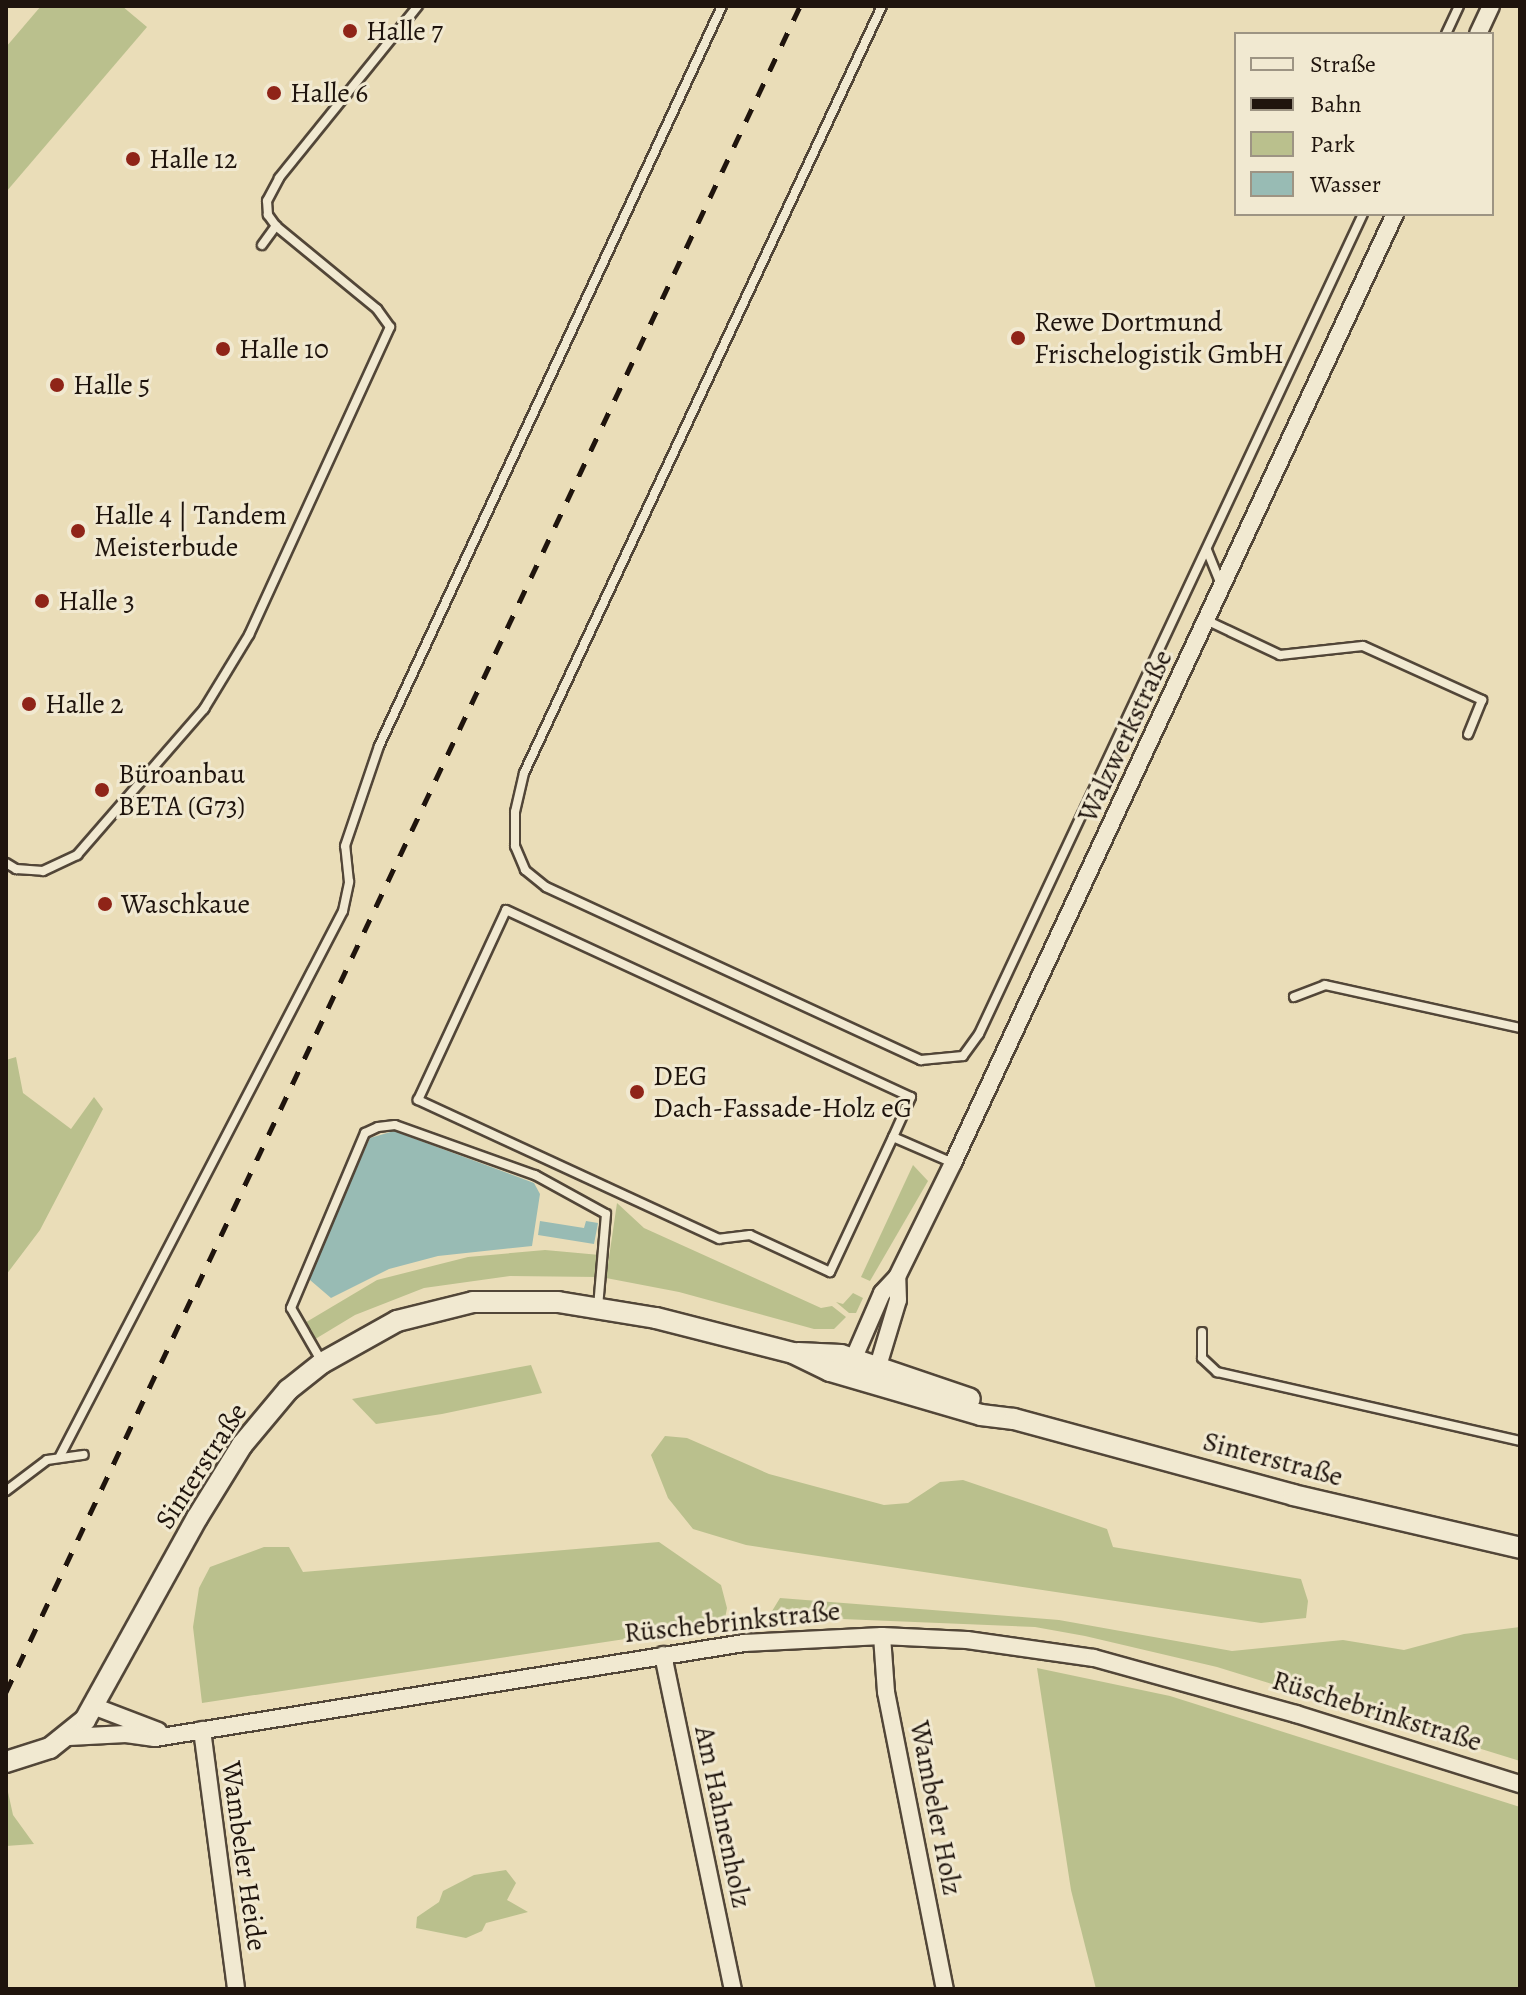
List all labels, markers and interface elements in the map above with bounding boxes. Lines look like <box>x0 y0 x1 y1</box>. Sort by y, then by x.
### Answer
place label: Halle 7 <box>366 14 443 48</box>
marker: Halle 7 <box>341 22 359 40</box>
legend <box>1234 32 1494 216</box>
text: Straße <box>1310 48 1376 80</box>
place label: Halle 6 <box>290 76 368 110</box>
marker: Halle 6 <box>265 84 283 102</box>
text: Bahn <box>1310 88 1361 120</box>
text: Park <box>1310 128 1355 160</box>
place label: Halle 12 <box>149 142 237 176</box>
marker: Halle 12 <box>124 150 142 168</box>
text: Wasser <box>1310 168 1381 200</box>
place label: Rewe Dortmund Frischelogistik GmbH <box>1034 305 1284 371</box>
marker: Rewe Dortmund Frischelogistik GmbH <box>1009 329 1027 347</box>
place label: Halle 10 <box>239 332 329 366</box>
marker: Halle 10 <box>214 340 232 358</box>
place label: Halle 5 <box>73 368 150 402</box>
marker: Halle 5 <box>48 376 66 394</box>
place label: Halle 4 | Tandem Meisterbude <box>94 498 287 564</box>
marker: Halle 4 | Tandem Meisterbude <box>69 522 87 540</box>
place label: Halle 3 <box>58 584 135 618</box>
marker: Halle 3 <box>33 592 51 610</box>
street label: Walzwerkstraße <box>1070 645 1180 827</box>
place label: Halle 2 <box>45 687 124 721</box>
marker: Halle 2 <box>20 695 38 713</box>
place label: Büroanbau BETA (G73) <box>118 757 245 823</box>
marker: Büroanbau BETA (G73) <box>93 781 111 799</box>
place label: Waschkaue <box>121 887 250 921</box>
marker: Waschkaue <box>96 895 114 913</box>
place label: DEG Dach-Fassade-Holz eG <box>653 1059 912 1125</box>
marker: DEG Dach-Fassade-Holz eG <box>628 1083 646 1101</box>
street label: Sinterstraße <box>148 1397 254 1535</box>
street label: Sinterstraße <box>1199 1424 1347 1494</box>
street label: Rüschebrinkstraße <box>622 1594 842 1650</box>
street label: Rüschebrinkstraße <box>1268 1663 1486 1759</box>
street label: Wambeler Holz <box>903 1718 969 1898</box>
street label: Am Hahnenholz <box>687 1723 759 1911</box>
street label: Wambeler Heide <box>214 1759 274 1953</box>

